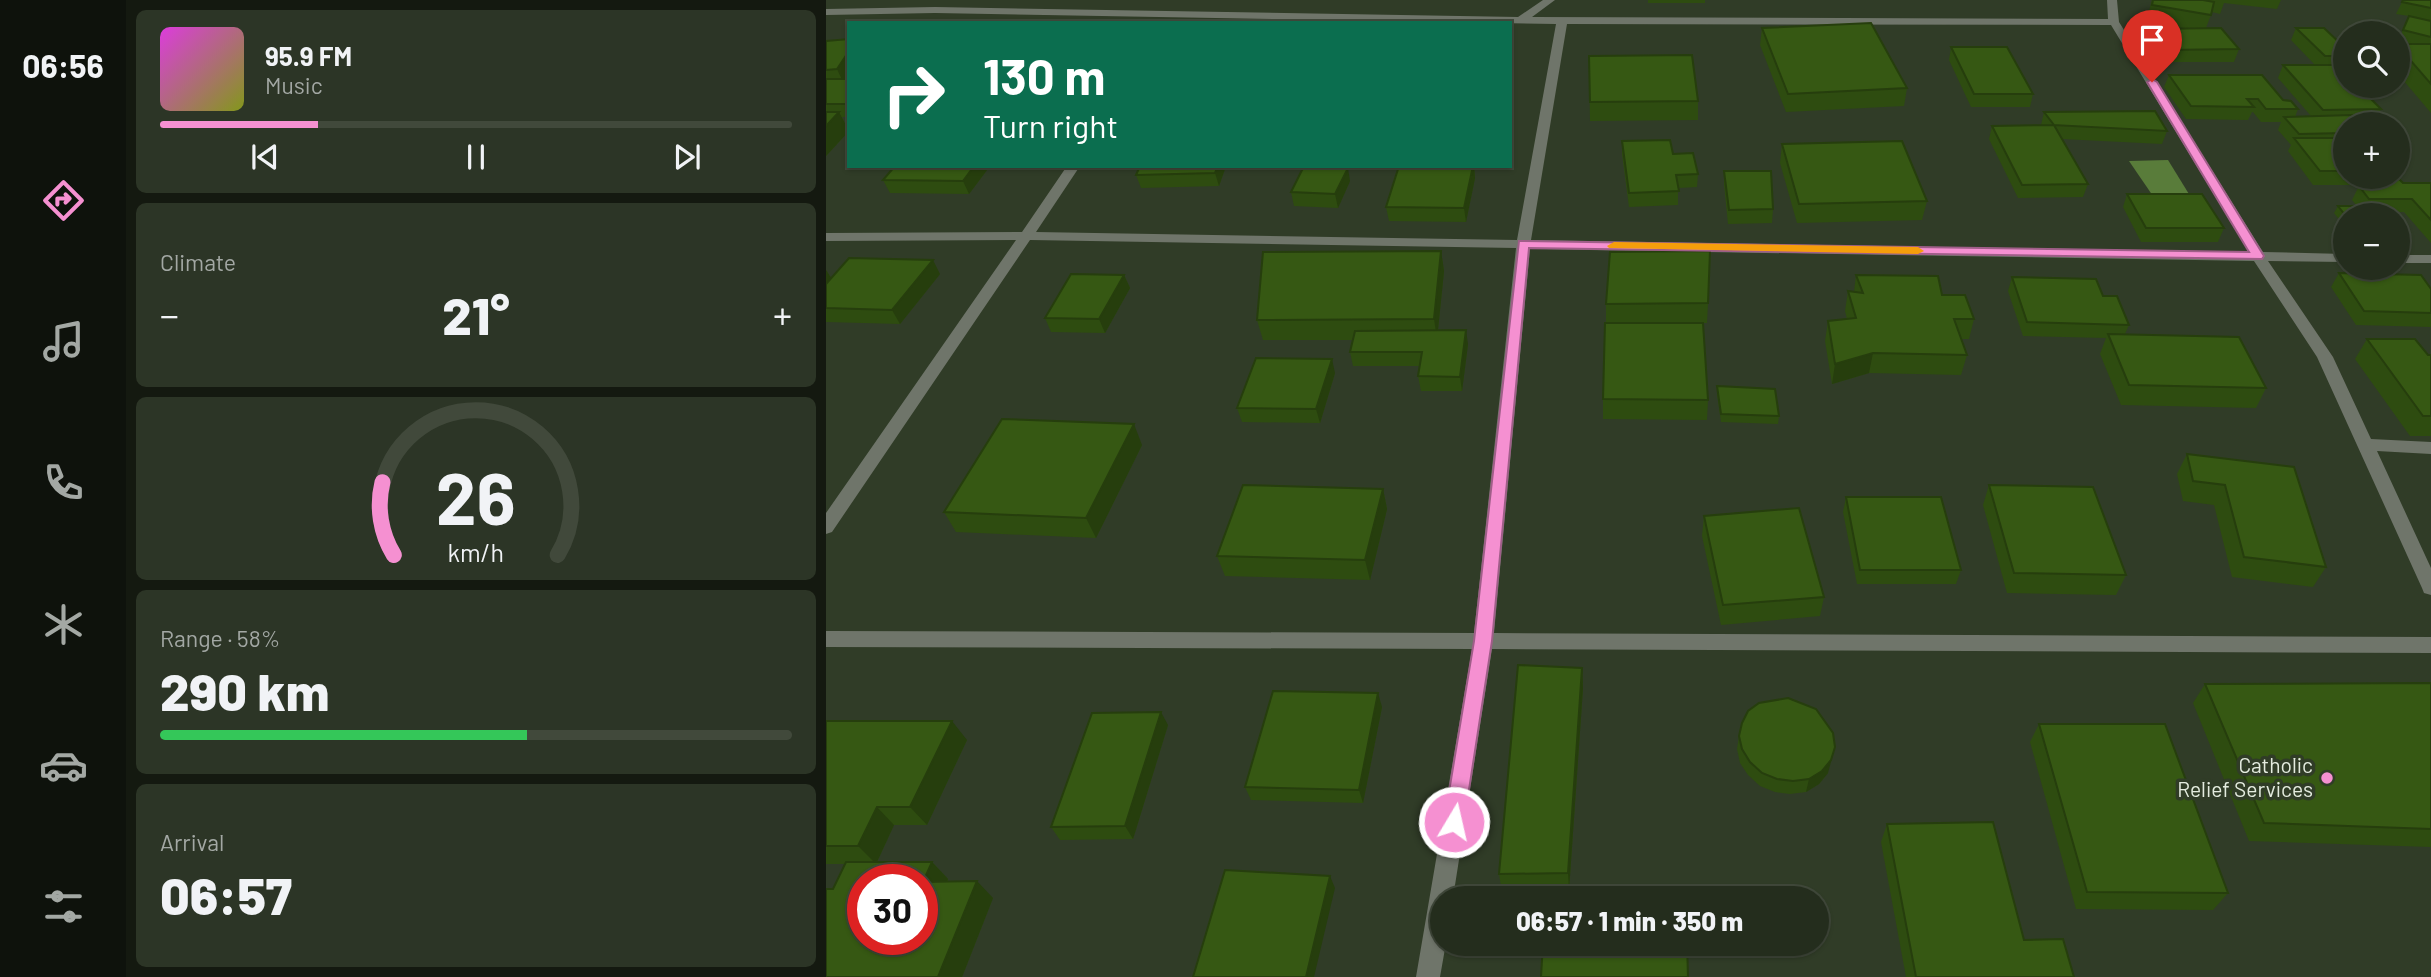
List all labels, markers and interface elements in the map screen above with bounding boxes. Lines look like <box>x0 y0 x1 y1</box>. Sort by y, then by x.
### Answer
pin <box>2122 10 2182 82</box>
icon: arrive <box>2133 21 2171 59</box>
map controls <box>2333 21 2410 280</box>
button: search <box>2333 21 2410 98</box>
text: 95.9 FM <box>265 40 352 71</box>
text: 06:56 <box>22 46 104 84</box>
text: 130 m <box>983 46 1105 105</box>
icon: right <box>868 49 959 140</box>
text: Music <box>265 71 323 99</box>
text: Turn right <box>983 106 1118 144</box>
button: + <box>2333 112 2410 189</box>
icon: previous <box>246 138 284 176</box>
icon: pause <box>457 138 495 176</box>
icon: next <box>668 138 706 176</box>
icon: directions <box>39 176 88 225</box>
button: − <box>2333 203 2410 280</box>
text: Climate <box>160 248 236 276</box>
text: 21° <box>442 283 510 345</box>
text: − <box>160 291 179 337</box>
text: + <box>773 291 792 337</box>
icon: music <box>39 317 88 366</box>
text: 26 <box>436 452 516 540</box>
icon: phone <box>39 458 88 507</box>
text: km/h <box>448 536 504 566</box>
icon: climate <box>39 600 88 649</box>
text: Range · 58% <box>160 624 280 652</box>
text: 290 km <box>160 659 329 721</box>
icon: car <box>39 741 88 790</box>
place label: Catholic Relief Services <box>2177 752 2313 801</box>
marker: Catholic Relief Services <box>2319 770 2335 786</box>
position arrow <box>1417 785 1491 859</box>
text: Arrival <box>160 828 224 856</box>
text: 06:57 <box>160 863 292 925</box>
speed limit sign: 30 <box>847 864 938 955</box>
icon: filters <box>39 882 88 931</box>
text: 06:57 · 1 min · 350 m <box>1516 905 1743 936</box>

